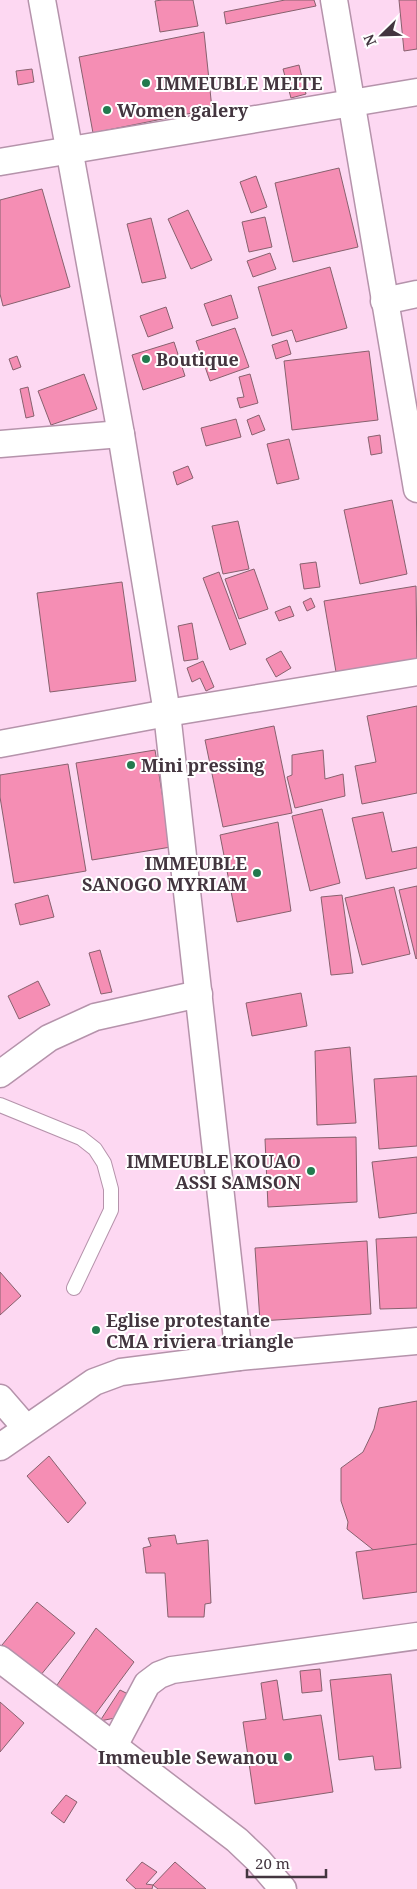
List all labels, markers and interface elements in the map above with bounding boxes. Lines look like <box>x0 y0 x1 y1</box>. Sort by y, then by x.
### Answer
north arrow <box>357 10 407 60</box>
text: N <box>359 31 380 49</box>
place label: IMMEUBLE MEITE <box>156 71 323 95</box>
marker: IMMEUBLE MEITE <box>140 77 152 89</box>
place label: Women galery <box>117 98 249 122</box>
marker: Women galery <box>101 104 113 116</box>
place label: Boutique <box>156 347 239 371</box>
marker: Boutique <box>140 353 152 365</box>
place label: Mini pressing <box>141 753 265 777</box>
marker: Mini pressing <box>125 759 137 771</box>
place label: IMMEUBLE SANOGO MYRIAM <box>82 851 247 896</box>
marker: IMMEUBLE SANOGO MYRIAM <box>251 867 263 879</box>
place label: IMMEUBLE KOUAO ASSI SAMSON <box>127 1149 301 1194</box>
marker: IMMEUBLE KOUAO ASSI SAMSON <box>305 1165 317 1177</box>
place label: Eglise protestante CMA riviera triangle <box>106 1308 294 1353</box>
marker: Eglise protestante CMA riviera triangle <box>90 1324 102 1336</box>
place label: Immeuble Sewanou <box>98 1745 278 1769</box>
marker: Immeuble Sewanou <box>282 1751 294 1763</box>
scale bar <box>247 1846 326 1878</box>
text: 20 m <box>255 1853 290 1873</box>

